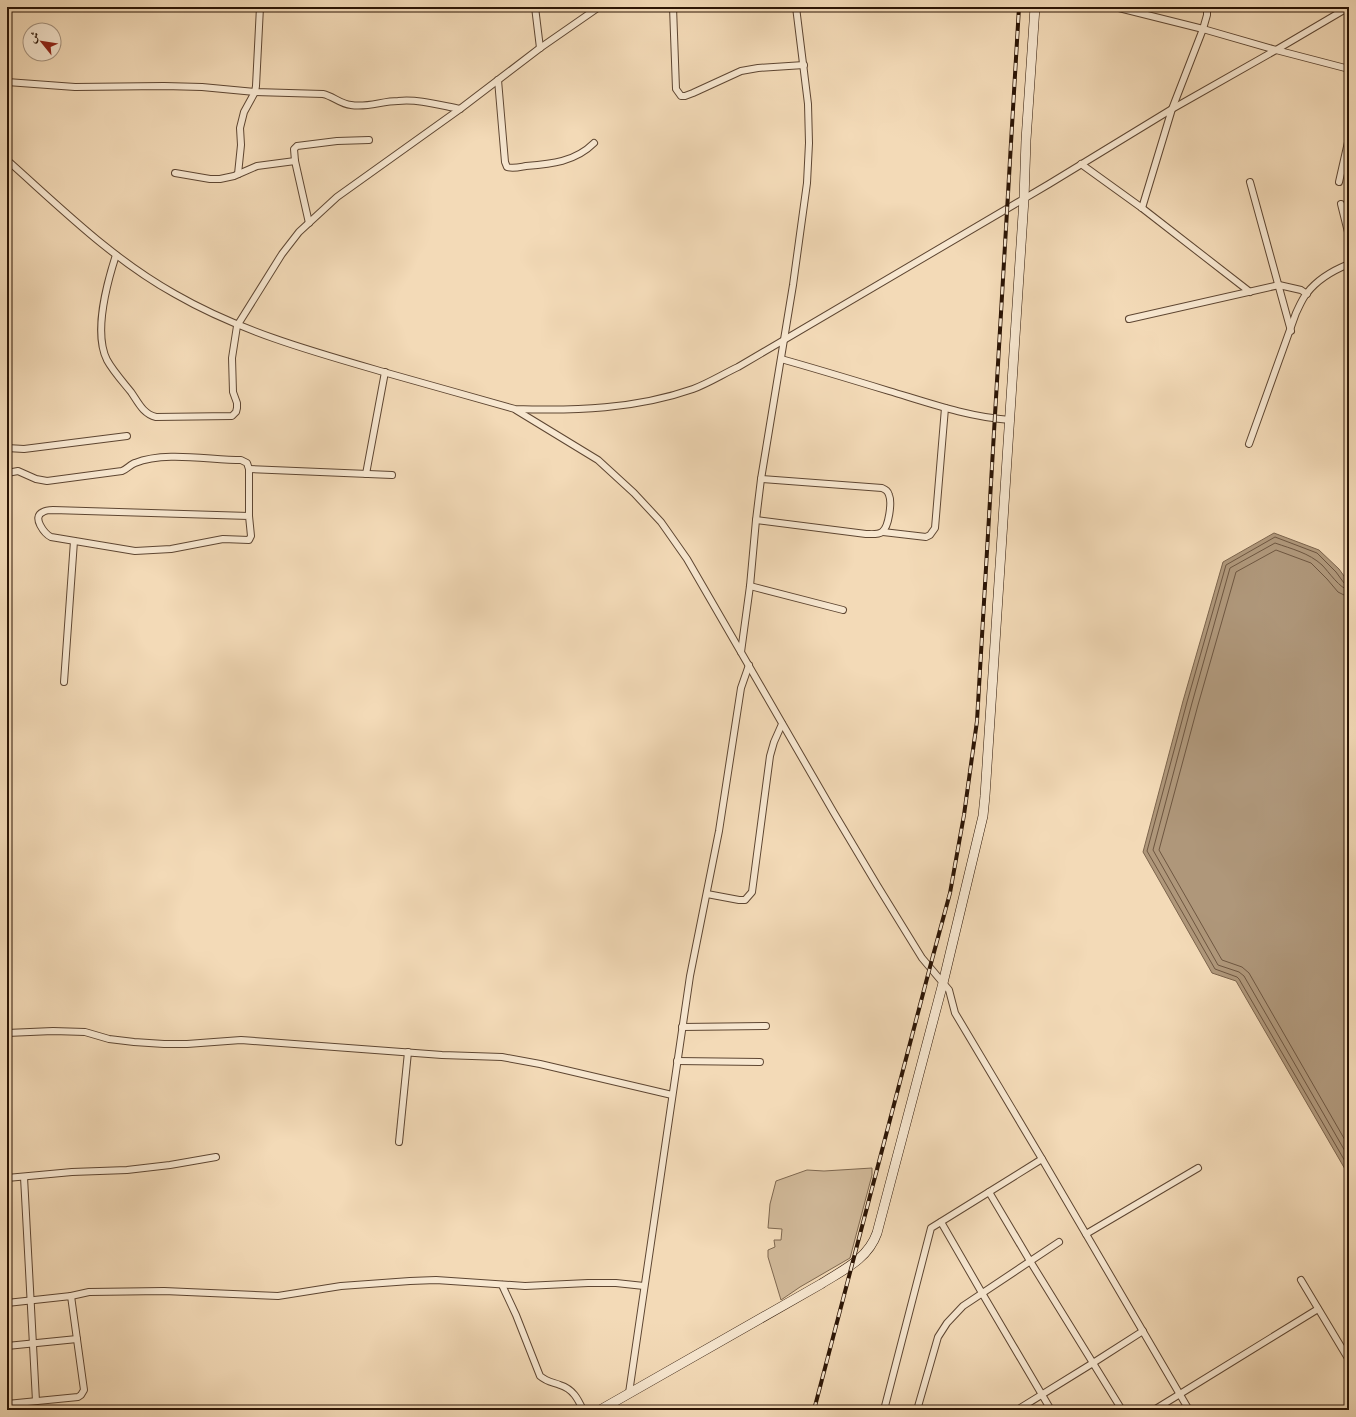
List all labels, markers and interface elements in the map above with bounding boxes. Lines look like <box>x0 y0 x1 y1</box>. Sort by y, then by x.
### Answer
north arrow <box>22 22 62 62</box>
text: ش <box>25 29 42 45</box>

